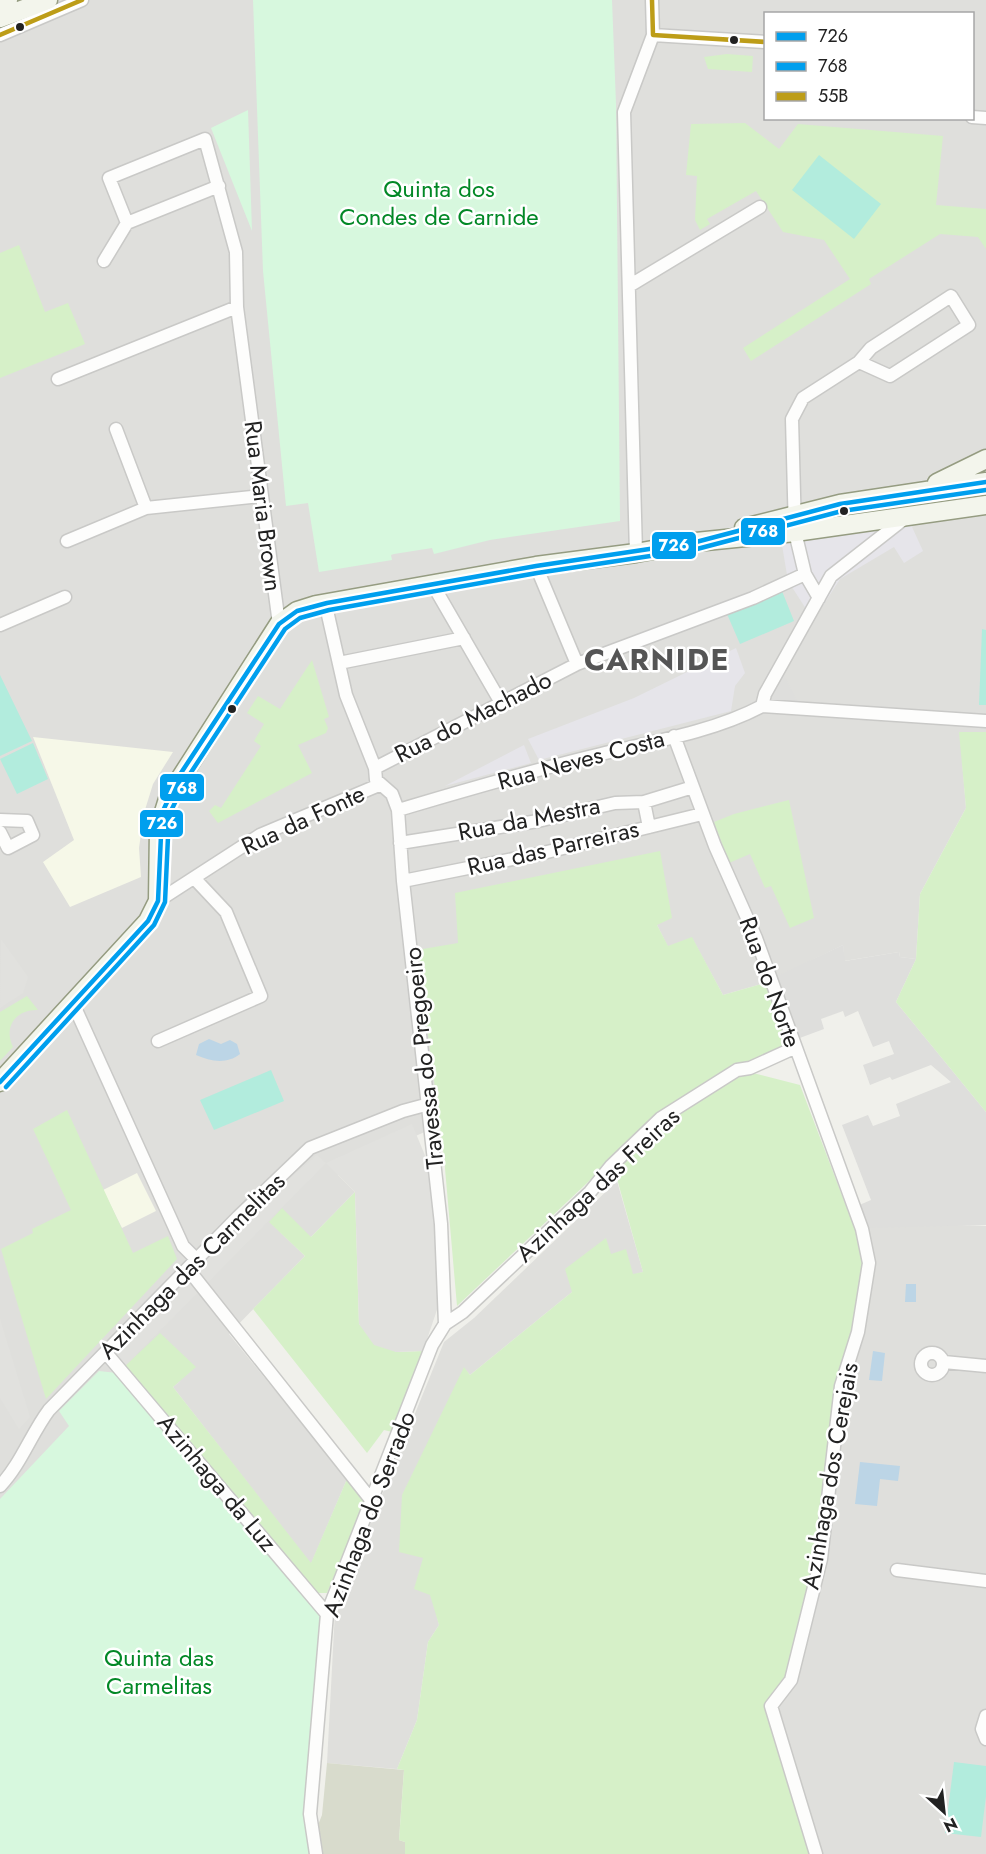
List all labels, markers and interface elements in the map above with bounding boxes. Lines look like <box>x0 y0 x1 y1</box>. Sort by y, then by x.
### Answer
legend <box>764 12 974 120</box>
unlabelled marker <box>14 21 26 33</box>
text: 726 <box>818 23 848 49</box>
unlabelled marker <box>728 34 740 46</box>
text: 768 <box>818 53 848 79</box>
text: 55B <box>818 83 848 109</box>
park label: Quinta dos Condes de Carnide <box>339 171 539 234</box>
street label: Rua Maria Brown <box>236 418 291 593</box>
unlabelled marker <box>838 505 850 517</box>
line badge: 768 <box>740 517 786 546</box>
text: 768 <box>748 520 778 543</box>
line badge: 726 <box>651 531 697 560</box>
text: 726 <box>659 534 689 557</box>
district label: CARNIDE <box>584 638 730 681</box>
street label: Rua do Machado <box>388 662 557 771</box>
unlabelled marker <box>226 703 238 715</box>
street label: Rua Neves Costa <box>494 720 668 799</box>
line badge: 768 <box>159 773 205 802</box>
street label: Rua da Fonte <box>235 776 370 863</box>
text: 768 <box>167 777 197 800</box>
street label: Rua da Mestra <box>455 788 603 849</box>
line badge: 726 <box>139 809 184 838</box>
street label: Rua das Parreiras <box>464 811 642 884</box>
text: 726 <box>147 812 177 835</box>
street label: Rua do Norte <box>731 912 810 1052</box>
street label: Travessa do Pregoeiro <box>394 945 453 1171</box>
street label: Azinhaga das Freiras <box>508 1099 687 1270</box>
street label: Azinhaga das Carmelitas <box>90 1164 293 1367</box>
street label: Azinhaga dos Cerejais <box>792 1360 867 1592</box>
street label: Azinhaga da Luz <box>149 1406 285 1559</box>
street label: Azinhaga do Serrado <box>313 1406 424 1622</box>
park label: Quinta das Carmelitas <box>104 1640 214 1703</box>
north arrow <box>914 1782 974 1842</box>
text: N <box>940 1812 961 1838</box>

